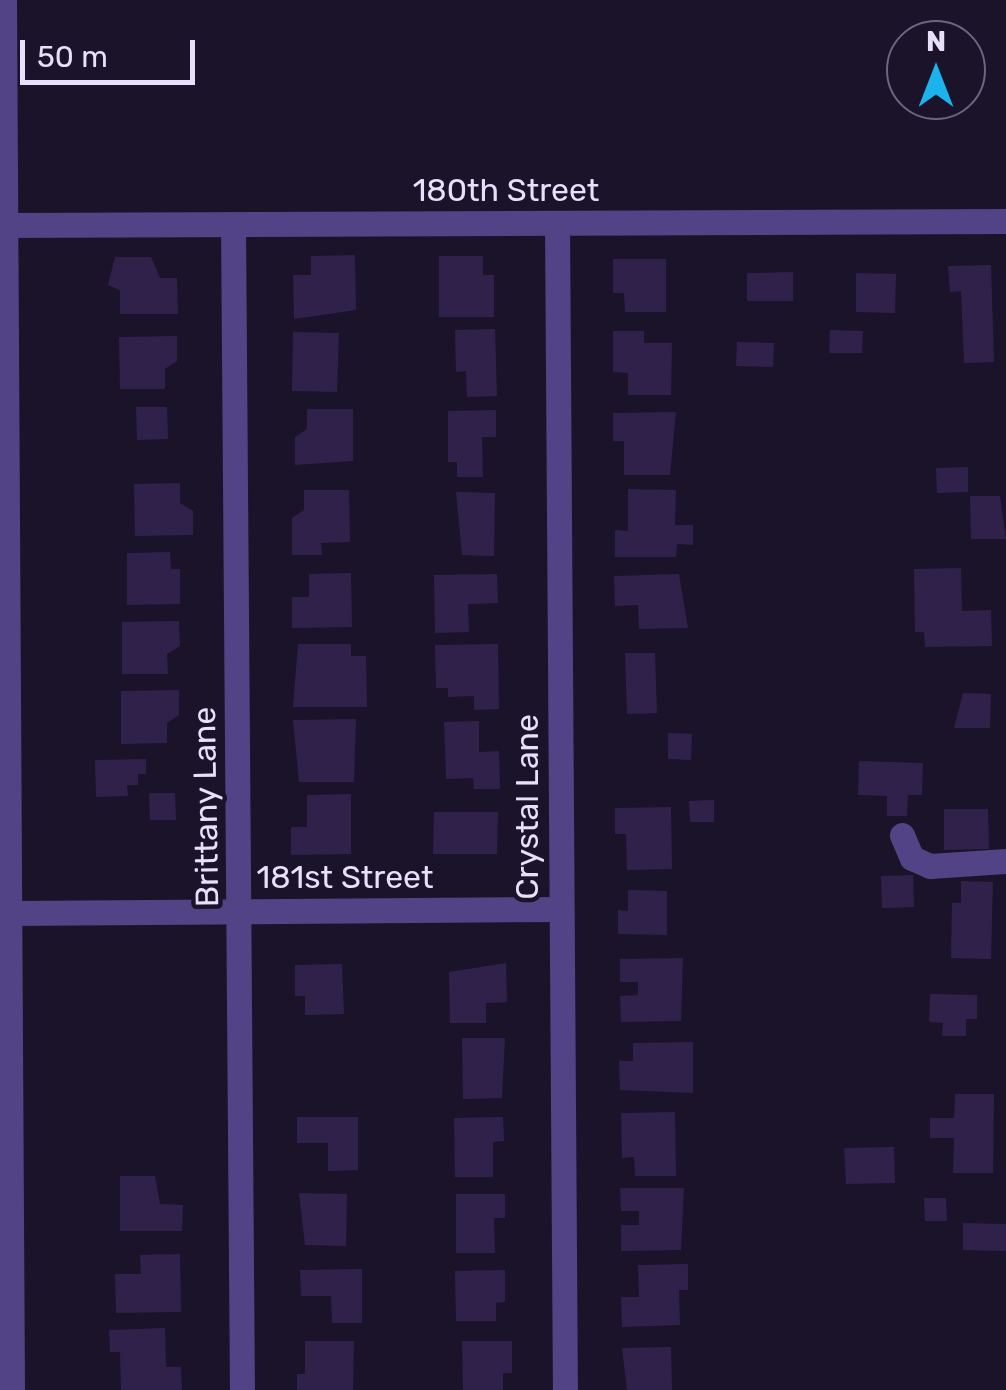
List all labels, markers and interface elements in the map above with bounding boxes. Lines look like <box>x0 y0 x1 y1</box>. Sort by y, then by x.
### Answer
scale bar <box>25 20 200 82</box>
north arrow <box>886 20 986 120</box>
text: N <box>926 25 946 58</box>
text: 50 m <box>37 39 108 75</box>
street label: 180th Street <box>413 171 599 209</box>
street label: Brittany Lane <box>185 706 227 908</box>
street label: Crystal Lane <box>508 714 546 900</box>
street label: 181st Street <box>257 858 433 896</box>

